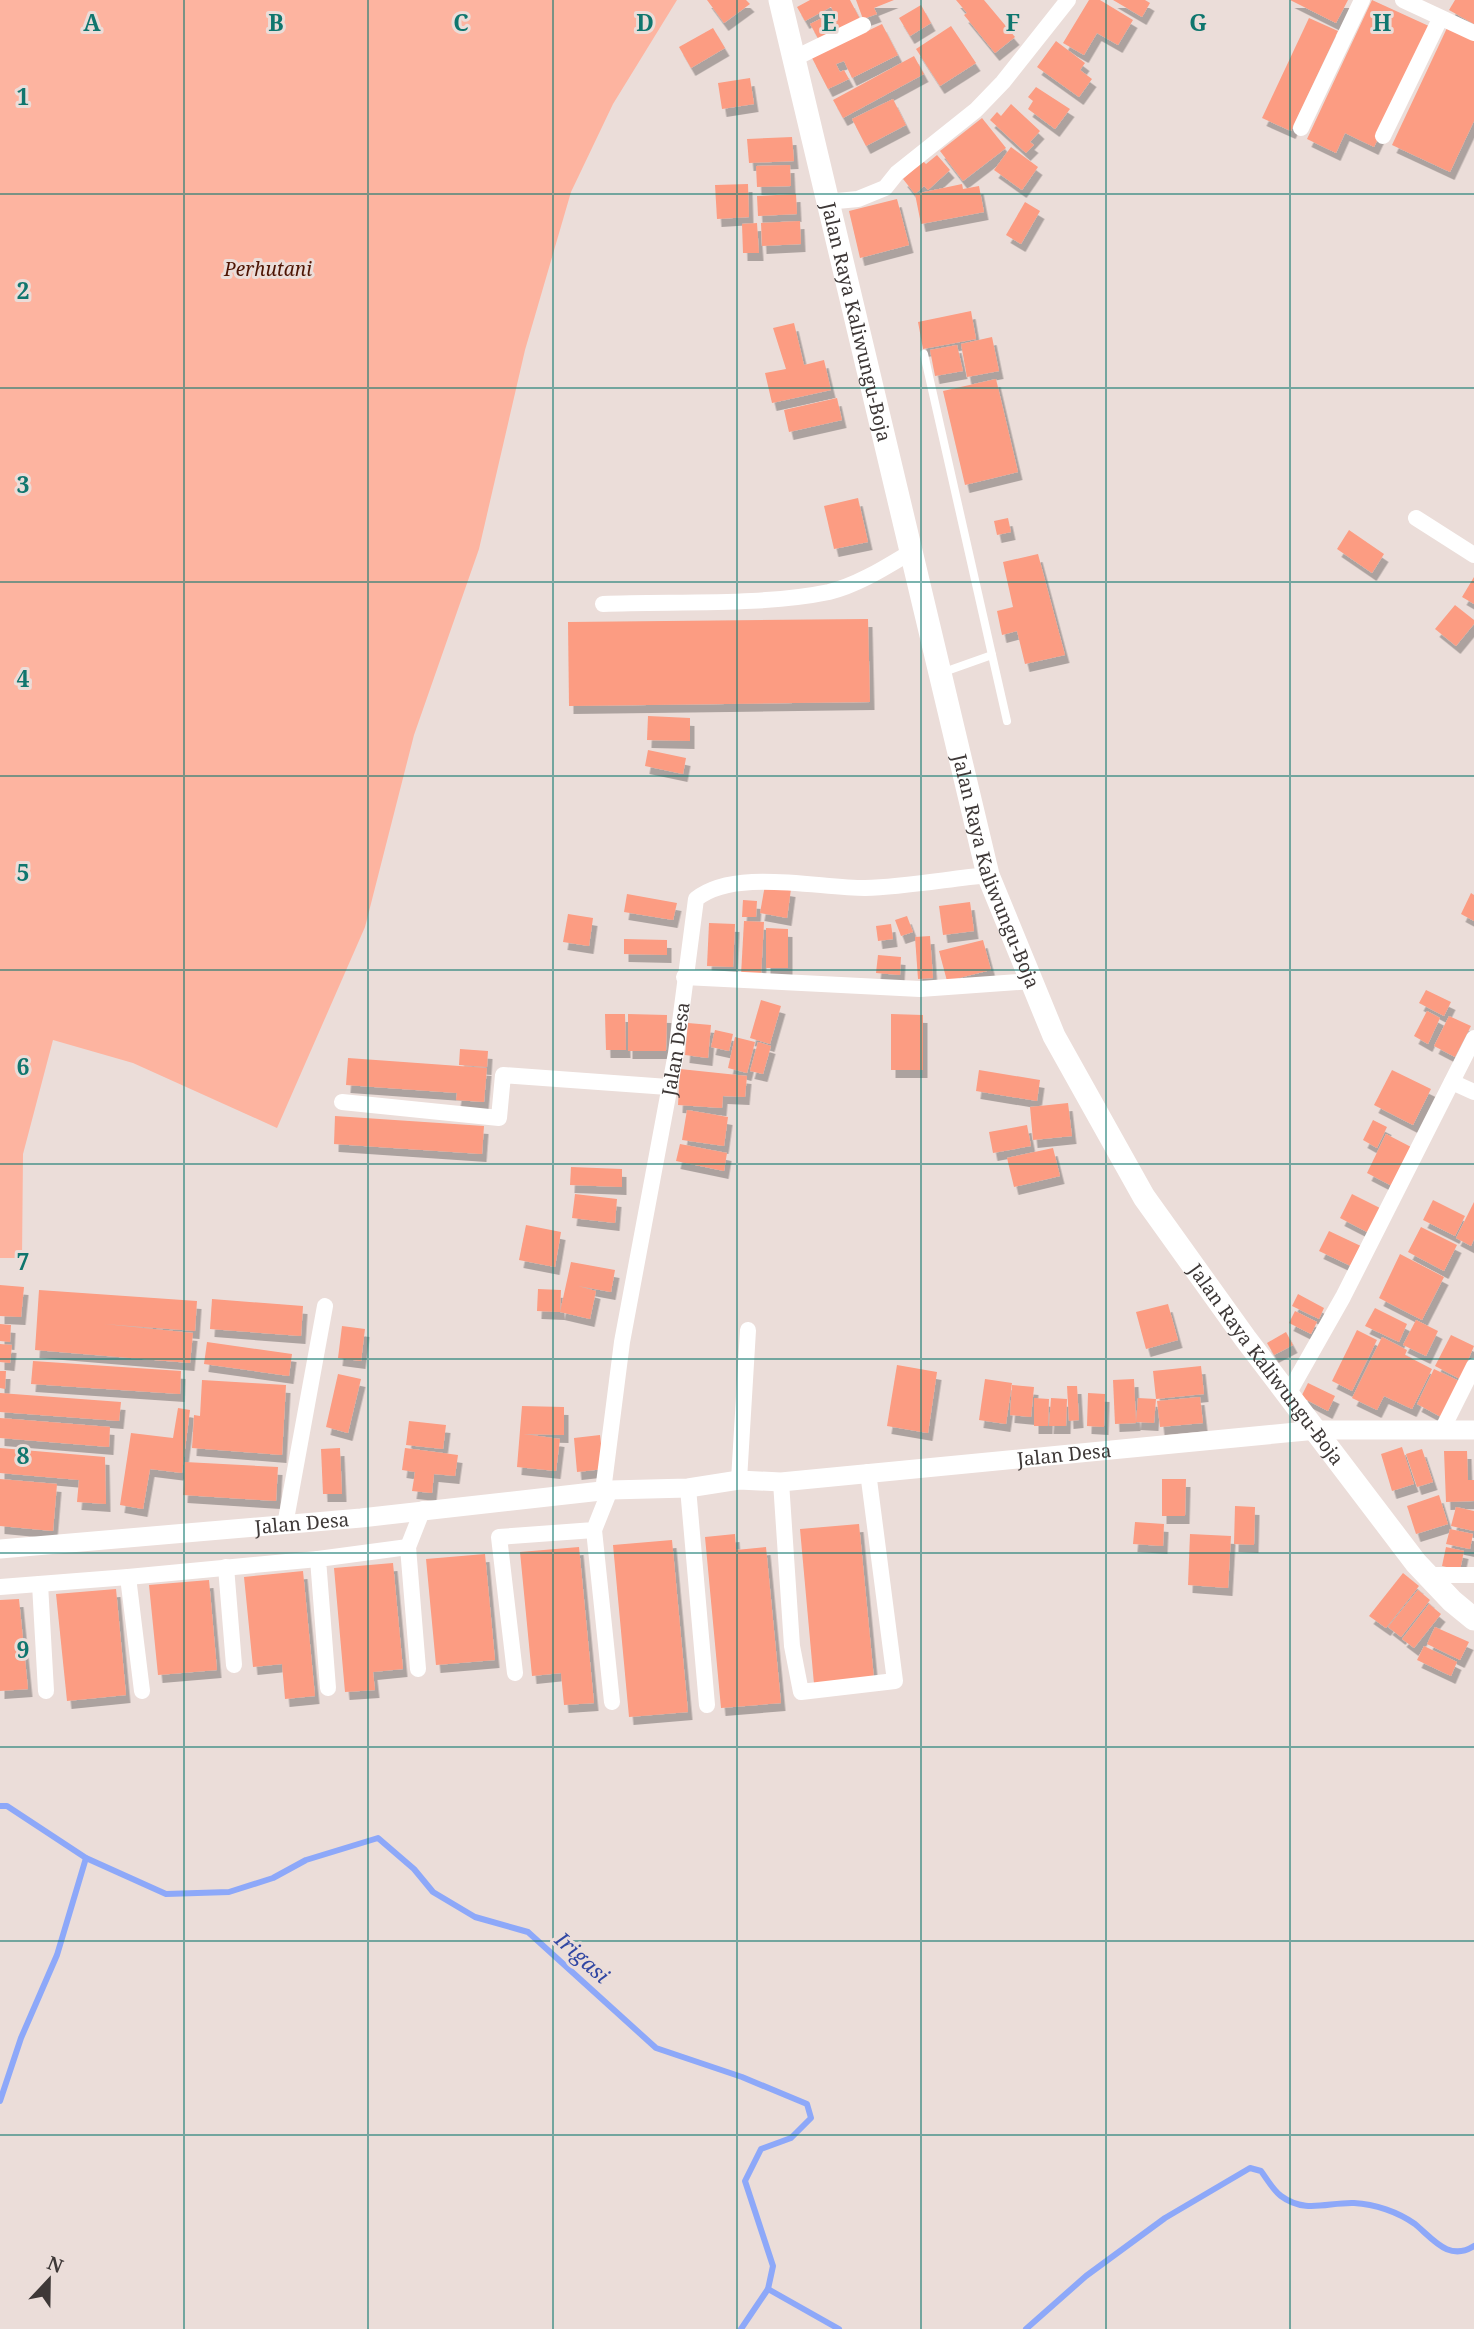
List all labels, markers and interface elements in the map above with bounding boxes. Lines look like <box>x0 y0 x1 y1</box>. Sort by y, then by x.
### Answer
text: A <box>83 6 101 38</box>
text: B <box>268 6 284 38</box>
text: C <box>453 6 469 38</box>
text: D <box>636 6 654 38</box>
text: E <box>821 6 837 38</box>
text: F <box>1006 6 1020 38</box>
text: G <box>1189 6 1207 38</box>
text: H <box>1373 6 1392 38</box>
text: 1 <box>17 80 30 112</box>
street label: Jalan Raya Kaliwungu-Boja <box>815 199 898 444</box>
park label: Perhutani <box>223 256 312 282</box>
text: 2 <box>17 274 30 306</box>
text: 3 <box>17 468 30 500</box>
text: 4 <box>17 662 30 694</box>
street label: Jalan Raya Kaliwungu-Boja <box>946 750 1046 992</box>
text: 5 <box>17 856 30 888</box>
street label: Jalan Desa <box>655 1001 695 1099</box>
text: 6 <box>17 1050 30 1082</box>
text: 7 <box>17 1245 30 1277</box>
street label: Jalan Raya Kaliwungu-Boja <box>1182 1257 1350 1470</box>
street label: Jalan Desa <box>1015 1437 1112 1472</box>
text: 8 <box>17 1439 30 1471</box>
street label: Jalan Desa <box>253 1506 350 1540</box>
text: 9 <box>17 1633 30 1665</box>
water label: Irigasi <box>549 1925 616 1989</box>
north arrow <box>14 2245 84 2315</box>
text: N <box>44 2249 67 2279</box>

